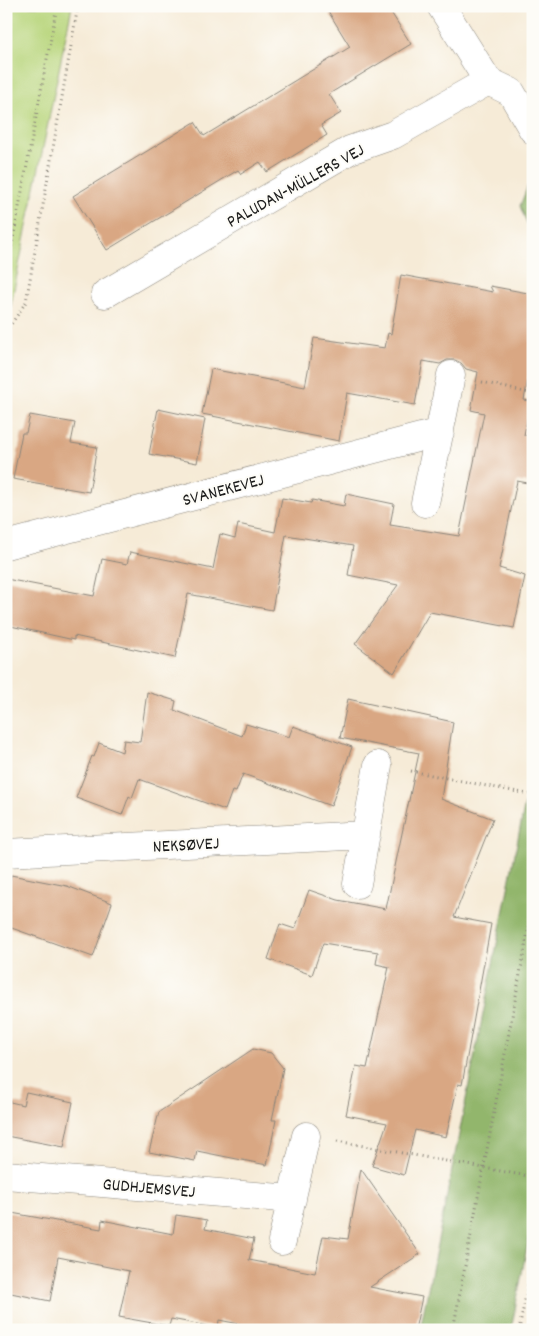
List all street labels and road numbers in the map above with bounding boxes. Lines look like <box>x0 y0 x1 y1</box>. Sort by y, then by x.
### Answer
street label: PALUDAN-MÜLLERS VEJ <box>223 139 370 235</box>
street label: SVANEKEVEJ <box>180 469 267 514</box>
street label: NEKSØVEJ <box>152 832 220 861</box>
street label: GUDHJEMSVEJ <box>101 1173 196 1206</box>

